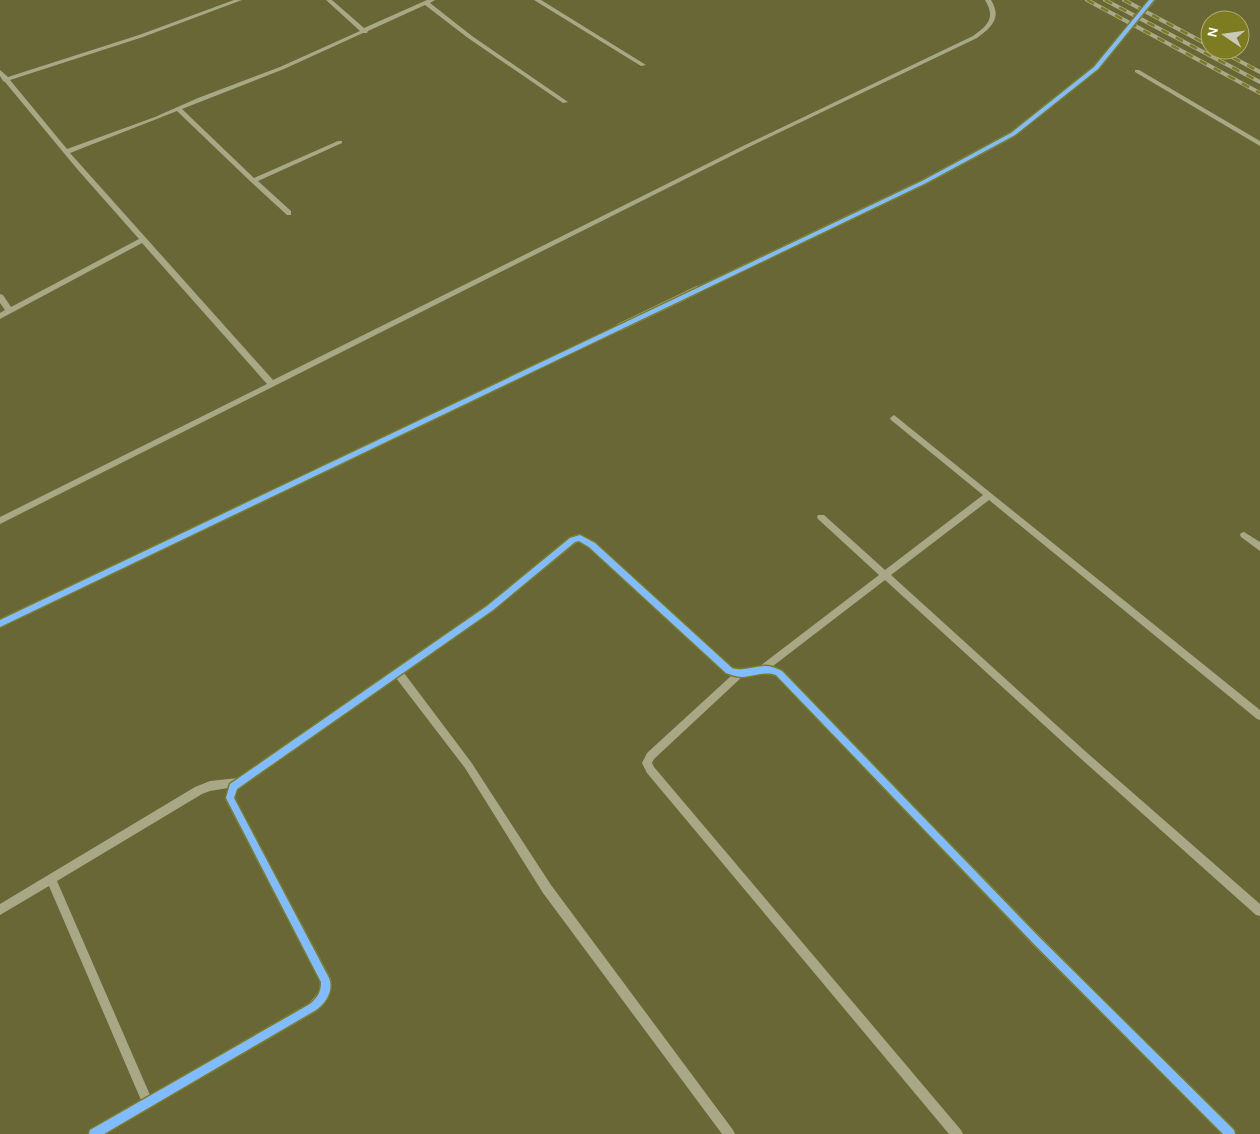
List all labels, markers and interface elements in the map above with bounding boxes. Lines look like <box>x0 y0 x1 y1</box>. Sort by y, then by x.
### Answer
north arrow <box>1200 10 1250 60</box>
text: N <box>1205 26 1221 39</box>

